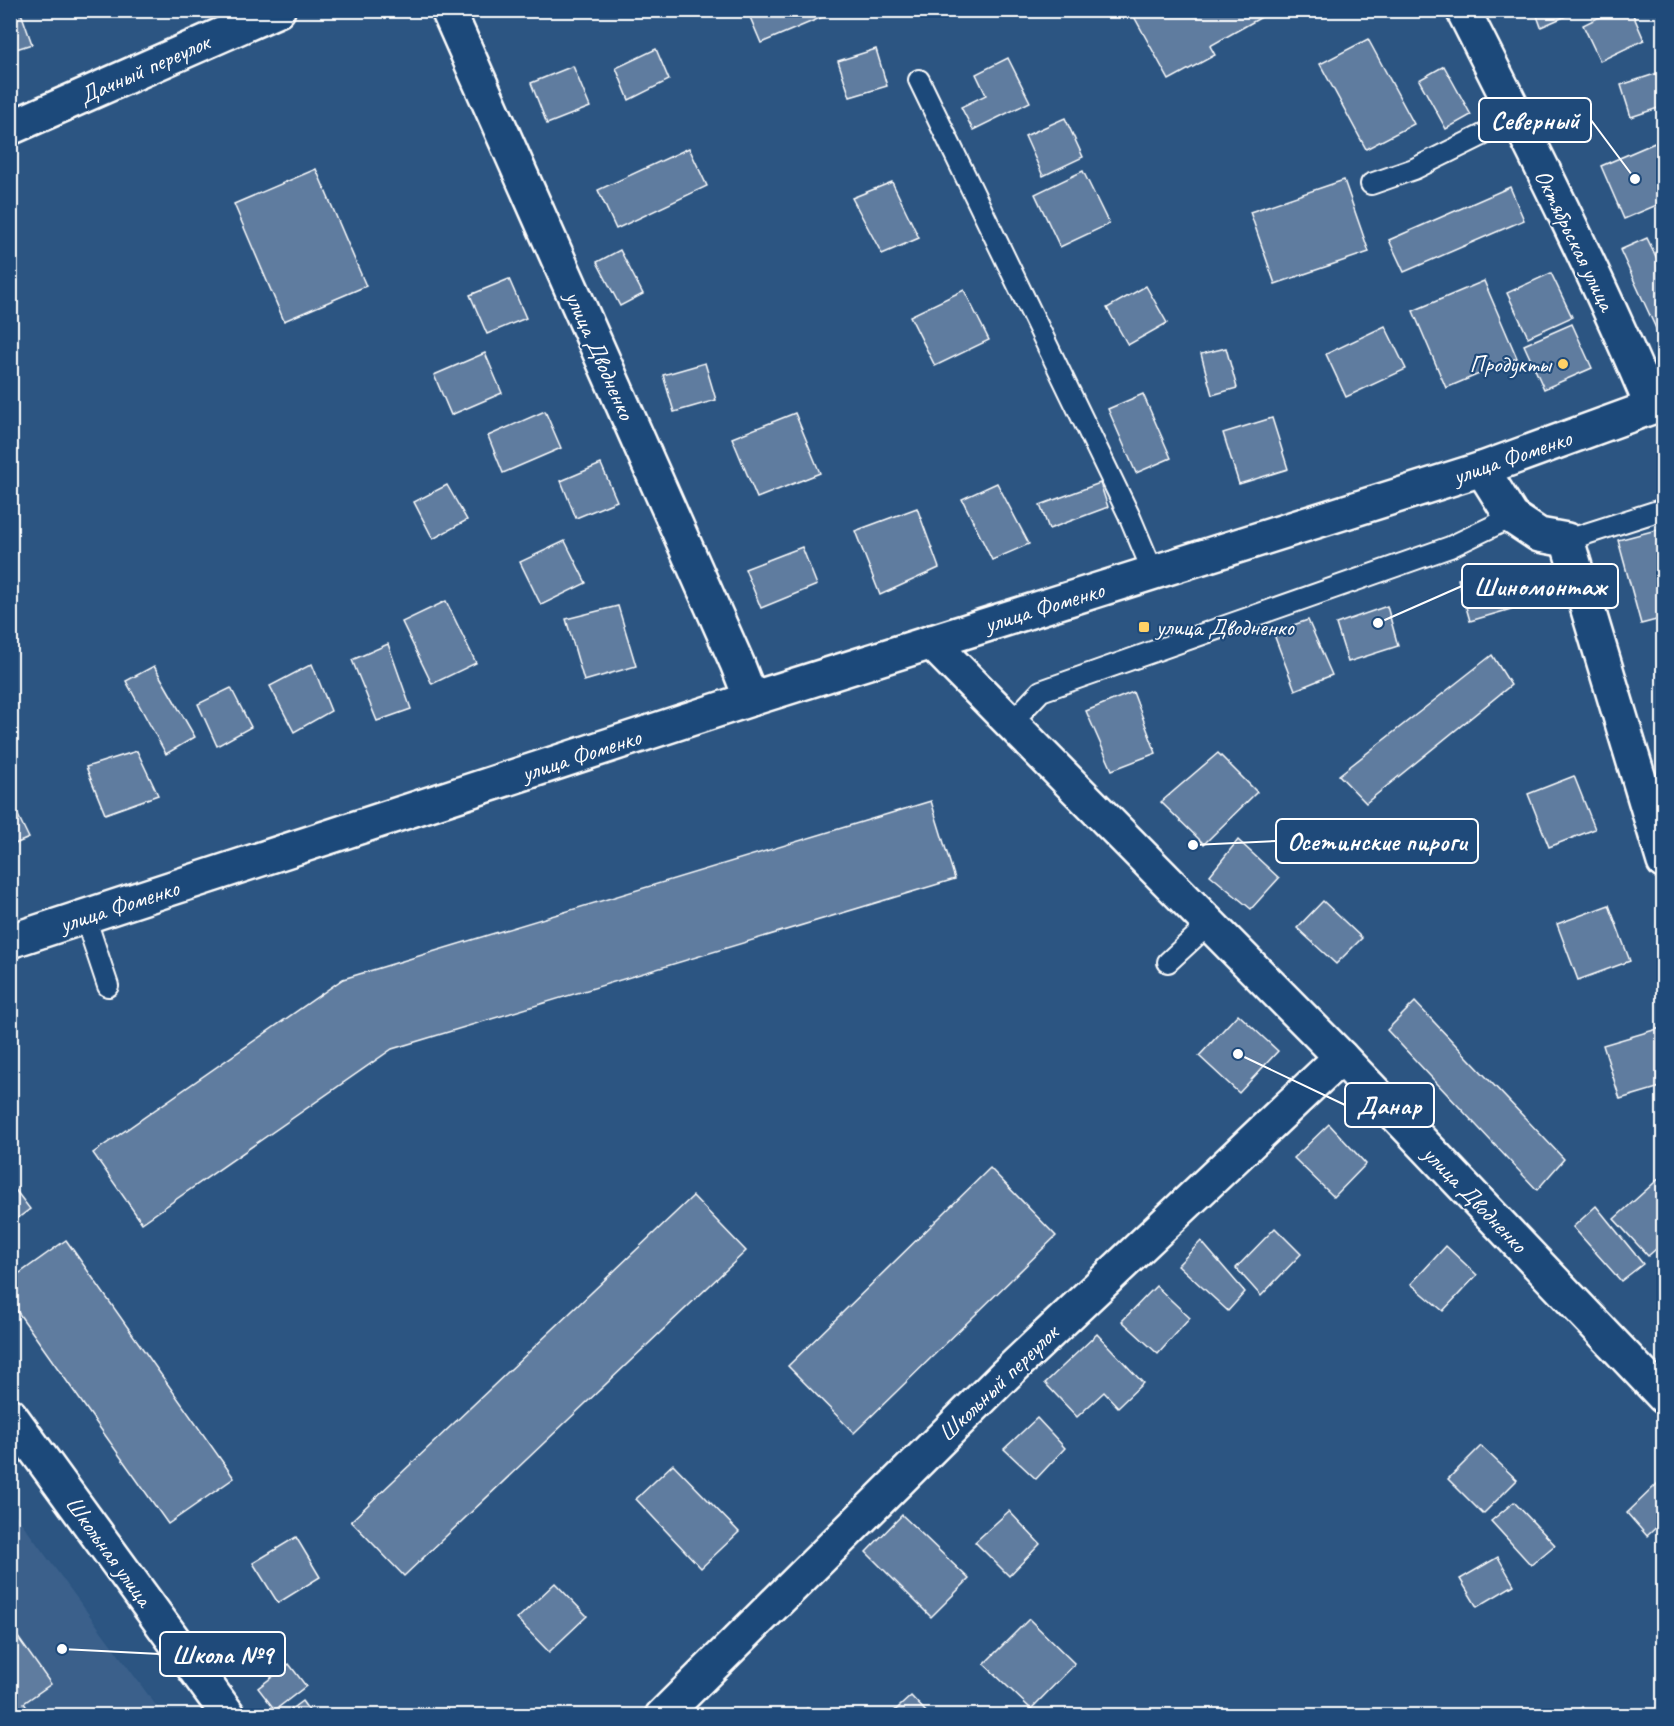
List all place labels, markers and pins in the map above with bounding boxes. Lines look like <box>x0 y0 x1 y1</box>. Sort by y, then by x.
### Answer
callout: Северный <box>1479 98 1591 142</box>
place label: Продукты <box>1469 349 1553 379</box>
marker: Продукты <box>1556 357 1570 371</box>
callout: Шиномонтаж <box>1462 564 1618 608</box>
place label: улица Дводненко <box>1154 612 1295 642</box>
marker: улица Дводненко <box>1137 620 1151 634</box>
callout: Осетинские пироги <box>1276 819 1478 863</box>
callout: Данар <box>1345 1083 1434 1127</box>
callout: Школа №9 <box>160 1632 285 1676</box>

